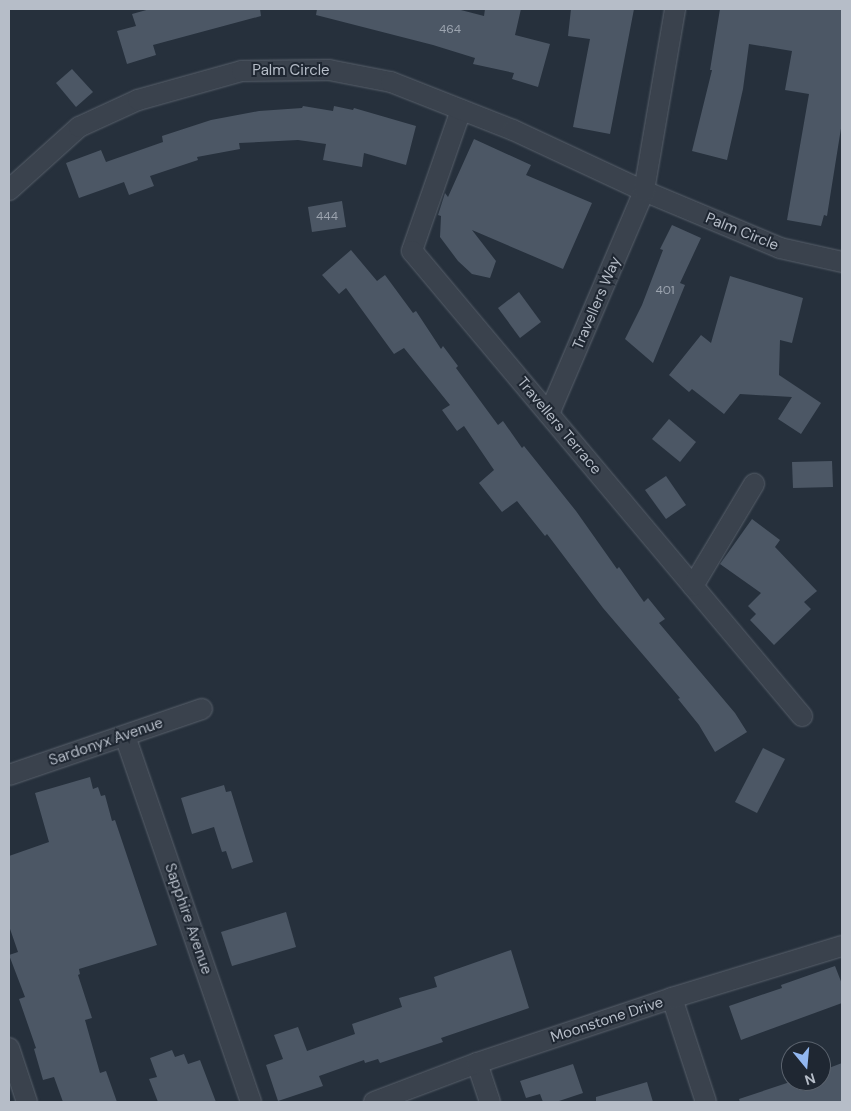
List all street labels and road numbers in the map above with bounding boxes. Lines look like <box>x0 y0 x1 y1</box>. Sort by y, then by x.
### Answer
street label: Palm Circle <box>252 62 330 80</box>
street label: Palm Circle <box>703 209 781 255</box>
street label: Travellers Way <box>569 254 625 352</box>
street label: Travellers Terrace <box>513 374 605 478</box>
street label: Sardonyx Avenue <box>47 714 165 770</box>
street label: Sapphire Avenue <box>161 861 215 977</box>
street label: Moonstone Drive <box>548 993 666 1047</box>

